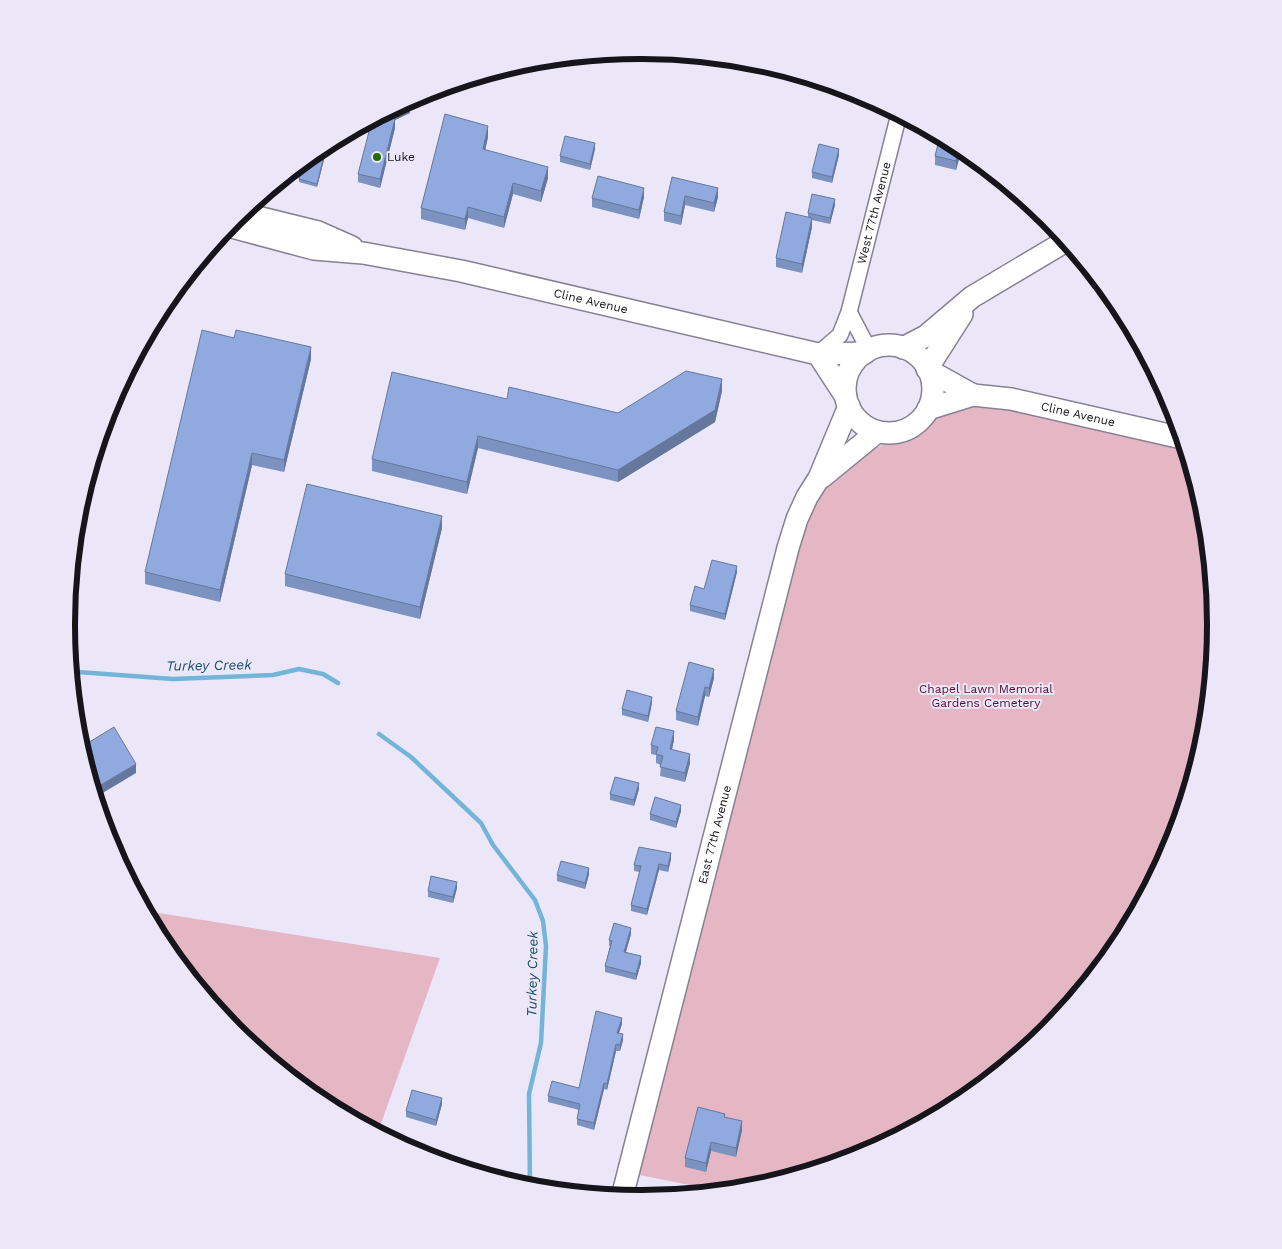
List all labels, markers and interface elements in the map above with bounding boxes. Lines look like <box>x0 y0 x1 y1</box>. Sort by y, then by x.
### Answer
place label: Luke <box>387 150 415 164</box>
marker: Luke <box>371 151 383 163</box>
street label: West 77th Avenue <box>854 160 894 266</box>
street label: Cline Avenue <box>552 286 629 317</box>
street label: Cline Avenue <box>1040 399 1116 430</box>
water label: Turkey Creek <box>166 656 252 674</box>
park label: Chapel Lawn Memorial Gardens Cemetery <box>919 682 1053 710</box>
street label: East 77th Avenue <box>695 784 734 886</box>
water label: Turkey Creek <box>523 931 541 1017</box>

